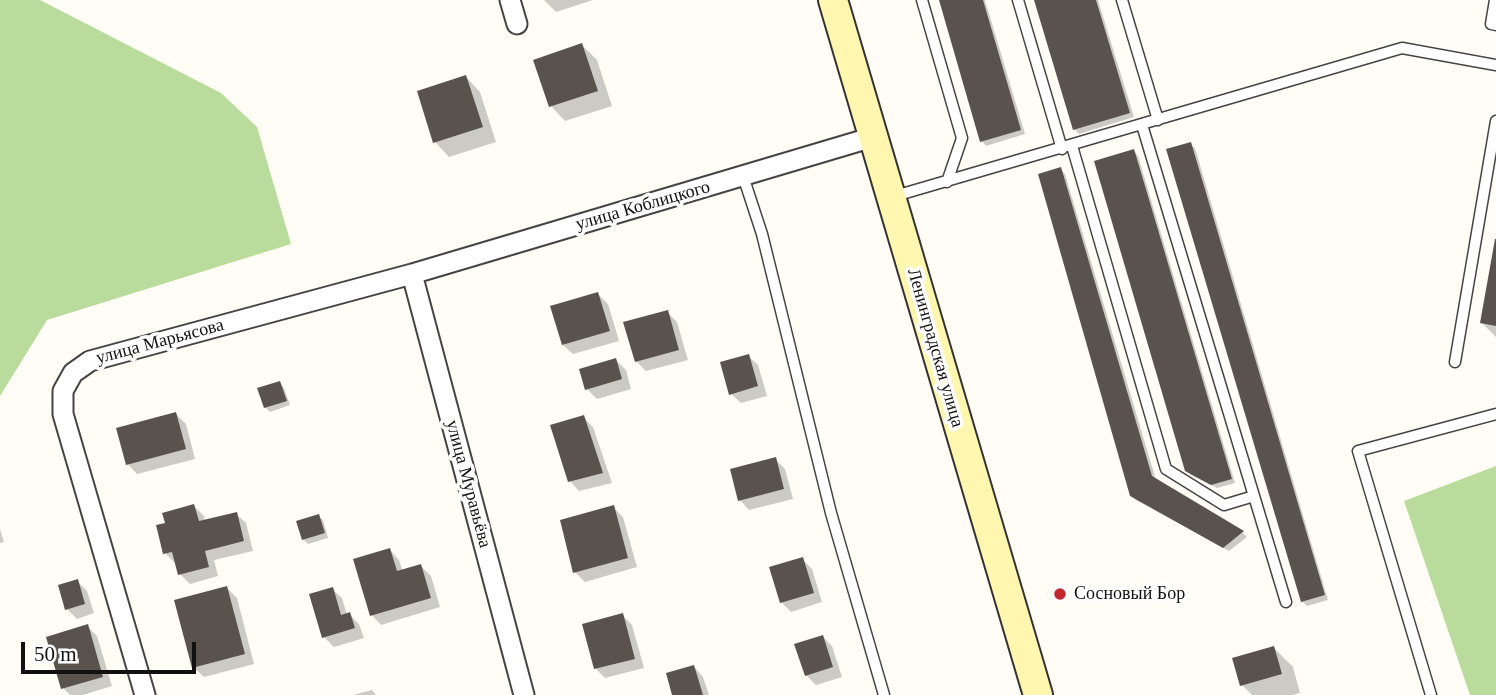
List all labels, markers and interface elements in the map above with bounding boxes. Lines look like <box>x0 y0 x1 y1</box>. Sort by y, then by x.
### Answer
street label: улица Коблицкого <box>573 176 713 236</box>
street label: Ленинградская улица <box>902 266 968 430</box>
street label: улица Марьясова <box>94 315 226 369</box>
street label: улица Муравьёва <box>441 418 495 550</box>
place label: Сосновый Бор <box>1074 583 1185 605</box>
marker: Сосновый Бор <box>1052 586 1068 602</box>
scale bar <box>24 628 200 672</box>
text: 50 m <box>34 642 77 666</box>

